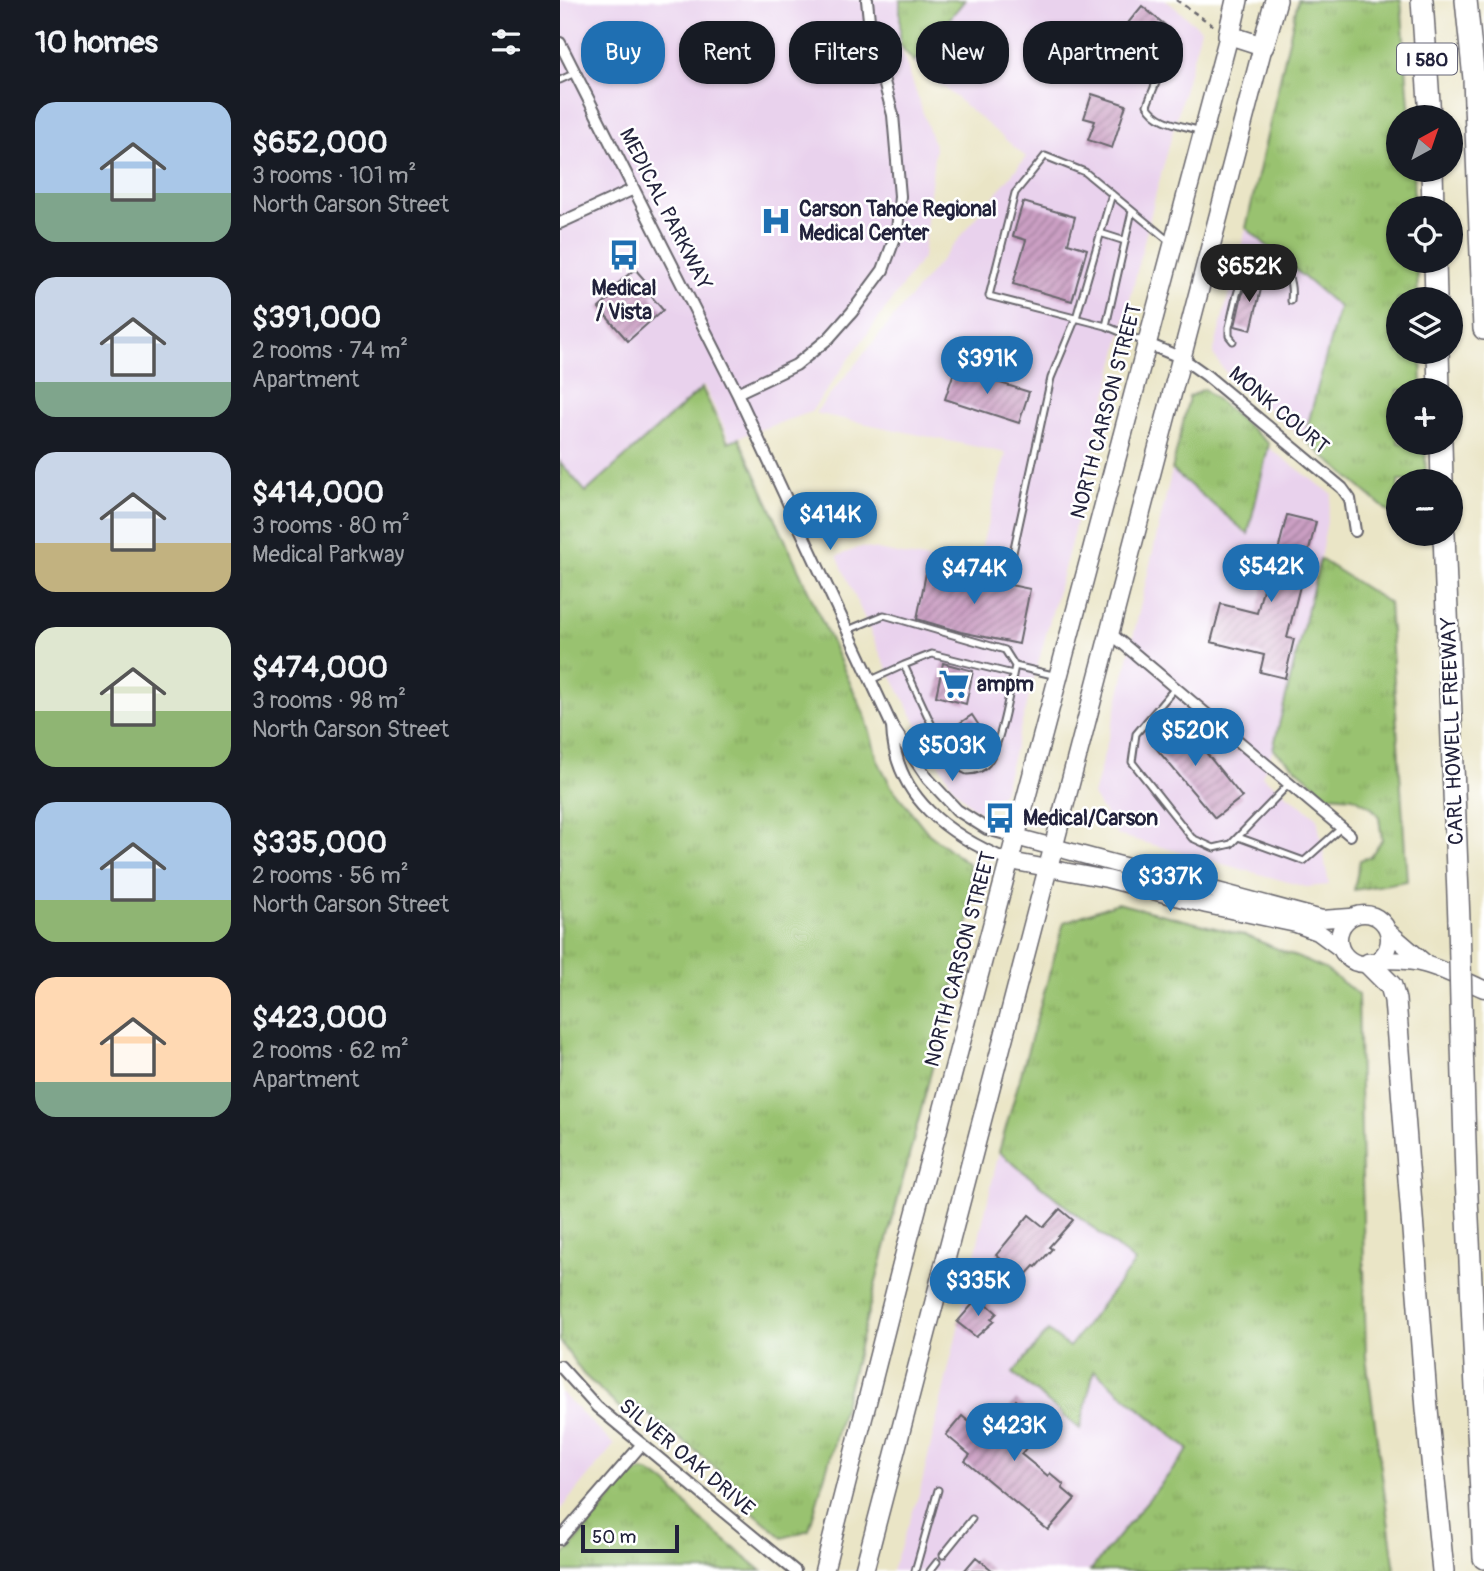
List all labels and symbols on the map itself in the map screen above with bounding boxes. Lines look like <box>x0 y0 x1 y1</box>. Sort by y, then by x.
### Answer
road number: I 580 <box>1397 44 1457 74</box>
north arrow <box>1386 105 1463 182</box>
street label: MEDICAL PARKWAY <box>613 124 718 295</box>
place label: Carson Tahoe Regional Medical Center <box>799 196 997 247</box>
hospital icon: Carson Tahoe Regional Medical Center <box>759 204 793 238</box>
bus stop icon: Medical / Vista <box>607 238 641 272</box>
pin: $652K <box>1200 244 1298 304</box>
place label: Medical / Vista <box>592 275 656 326</box>
street label: NORTH CARSON STREET <box>1065 300 1148 522</box>
pin: $391K <box>938 336 1036 396</box>
street label: MONK COURT <box>1223 360 1335 460</box>
pin: $414K <box>781 492 879 552</box>
pin: $542K <box>1222 544 1320 604</box>
pin: $474K <box>925 546 1023 606</box>
street label: CARL HOWELL FREEWAY <box>1435 617 1470 845</box>
supermarket icon: ampm <box>937 667 971 701</box>
place label: ampm <box>977 671 1034 698</box>
pin: $520K <box>1146 708 1244 768</box>
pin: $503K <box>903 724 1001 783</box>
bus stop icon: Medical/Carson <box>983 801 1017 835</box>
place label: Medical/Carson <box>1023 805 1158 832</box>
street label: NORTH CARSON STREET <box>919 848 1002 1070</box>
pin: $337K <box>1121 855 1219 914</box>
pin: $335K <box>929 1258 1027 1318</box>
street label: SILVER OAK DRIVE <box>613 1393 760 1522</box>
pin: $423K <box>965 1404 1063 1463</box>
scale bar <box>581 1522 679 1554</box>

